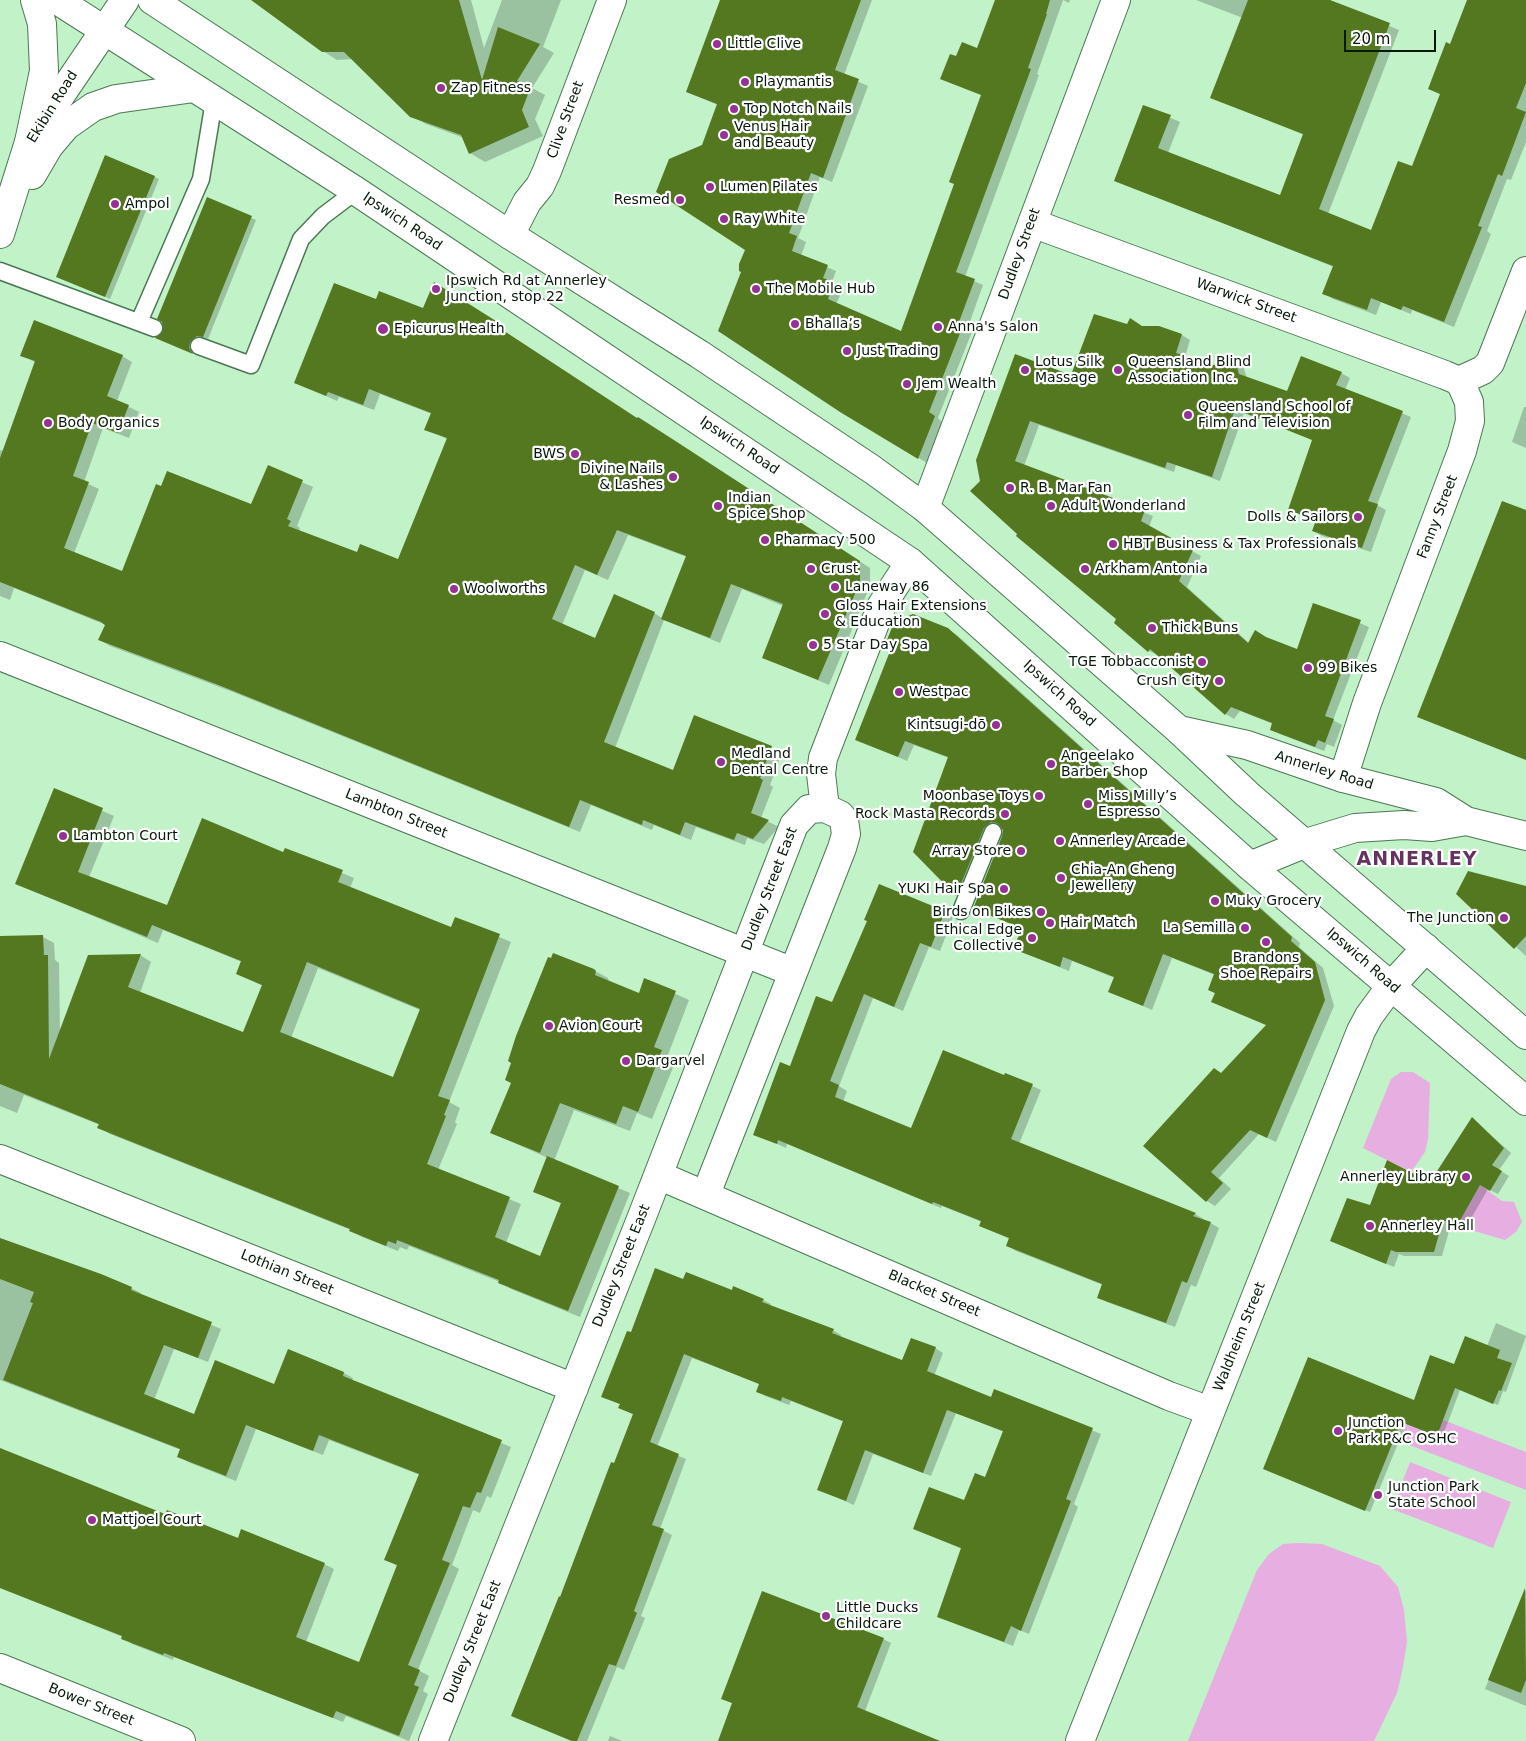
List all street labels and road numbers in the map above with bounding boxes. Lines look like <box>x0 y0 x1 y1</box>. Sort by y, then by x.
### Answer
street label: Ekibin Road <box>24 68 82 146</box>
street label: Clive Street <box>544 79 588 161</box>
street label: Ipswich Road <box>359 189 445 255</box>
street label: Dudley Street <box>996 206 1044 302</box>
street label: Warwick Street <box>1194 275 1298 327</box>
street label: Ipswich Road <box>696 413 782 479</box>
street label: Fanny Street <box>1414 473 1462 561</box>
street label: Ipswich Road <box>1019 657 1099 731</box>
street label: Annerley Road <box>1273 748 1375 794</box>
street label: Lambton Street <box>342 786 450 842</box>
street label: Dudley Street East <box>739 825 801 953</box>
street label: Ipswich Road <box>1323 925 1403 997</box>
street label: Dudley Street East <box>590 1202 654 1330</box>
street label: Lothian Street <box>238 1247 336 1299</box>
street label: Blacket Street <box>885 1267 983 1321</box>
street label: Waldheim Street <box>1210 1280 1270 1394</box>
street label: Dudley Street East <box>441 1578 505 1706</box>
street label: Bower Street <box>46 1680 136 1730</box>

